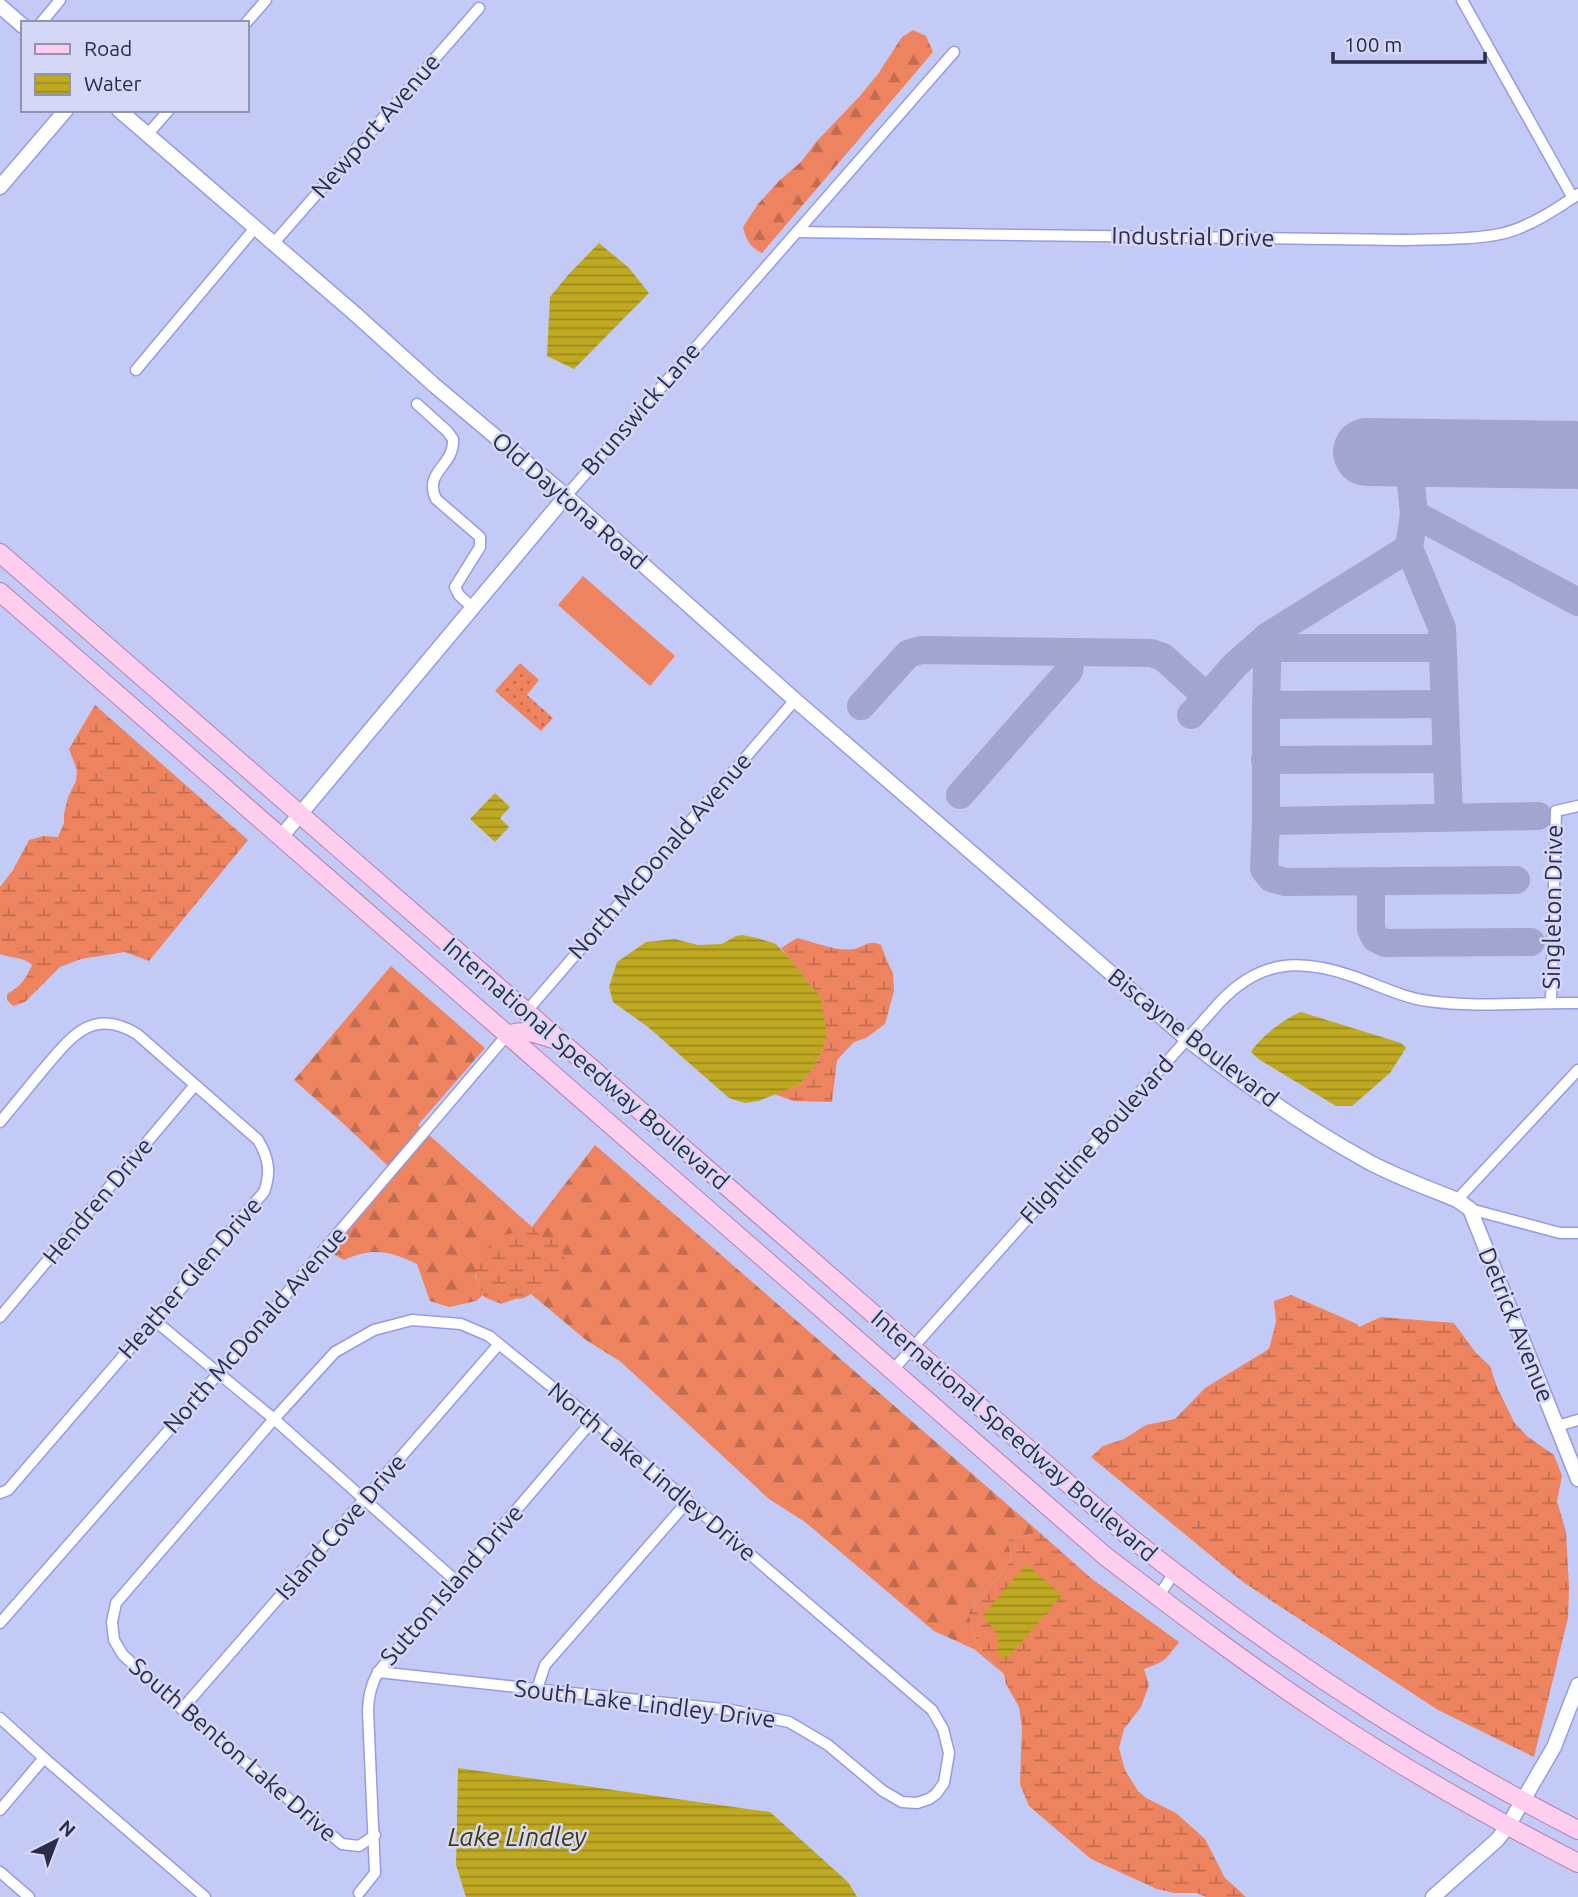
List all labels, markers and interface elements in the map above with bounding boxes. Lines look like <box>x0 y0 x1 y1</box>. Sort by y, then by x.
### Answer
legend <box>21 21 248 112</box>
scale bar <box>1333 21 1485 65</box>
text: 100 m <box>1344 32 1402 56</box>
text: Road <box>84 36 132 60</box>
street label: Newport Avenue <box>306 48 446 203</box>
text: Water <box>84 71 142 95</box>
street label: Industrial Drive <box>1111 222 1275 251</box>
street label: Brunswick Lane <box>576 337 706 481</box>
street label: Old Daytona Road <box>487 426 652 575</box>
street label: North McDonald Avenue <box>563 747 757 964</box>
street label: Singleton Drive <box>1538 824 1567 990</box>
street label: International Speedway Boulevard <box>438 932 735 1195</box>
street label: Biscayne Boulevard <box>1103 963 1284 1112</box>
street label: Flightline Boulevard <box>1014 1050 1179 1229</box>
street label: Hendren Drive <box>37 1132 158 1269</box>
street label: Heather Glen Drive <box>112 1192 267 1364</box>
street label: North McDonald Avenue <box>158 1221 352 1438</box>
street label: Detrick Avenue <box>1473 1244 1560 1406</box>
street label: International Speedway Boulevard <box>866 1304 1163 1567</box>
street label: North Lake Lindley Drive <box>543 1377 762 1567</box>
street label: Island Cove Drive <box>270 1448 411 1605</box>
street label: Sutton Island Drive <box>375 1499 529 1670</box>
street label: South Benton Lake Drive <box>124 1652 342 1847</box>
street label: South Lake Lindley Drive <box>513 1674 777 1733</box>
north arrow <box>21 1806 91 1876</box>
text: N <box>55 1815 80 1841</box>
water label: Lake Lindley <box>448 1822 587 1851</box>

